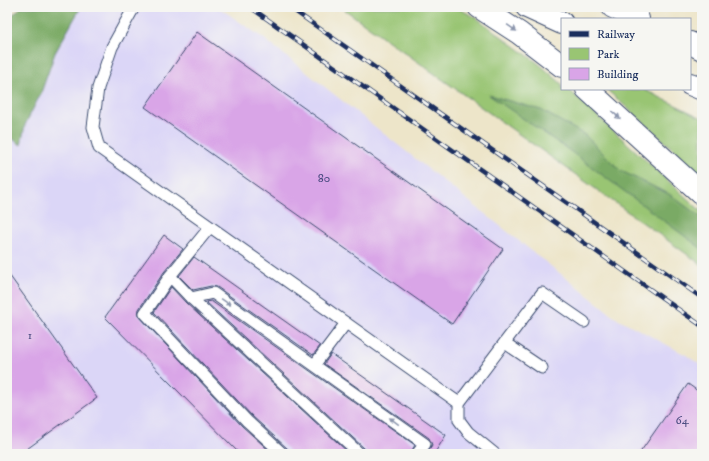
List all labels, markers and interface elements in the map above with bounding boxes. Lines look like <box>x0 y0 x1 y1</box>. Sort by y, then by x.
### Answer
legend <box>561 18 691 90</box>
one-way arrow <box>507 24 517 32</box>
text: Railway <box>597 27 635 42</box>
text: Park <box>597 47 619 62</box>
text: Building <box>597 67 638 82</box>
one-way arrow <box>611 111 621 120</box>
house number: 80 <box>318 171 330 186</box>
one-way arrow <box>221 298 232 306</box>
house number: 1 <box>28 328 32 343</box>
house number: 64 <box>675 413 690 428</box>
one-way arrow <box>388 417 399 425</box>

